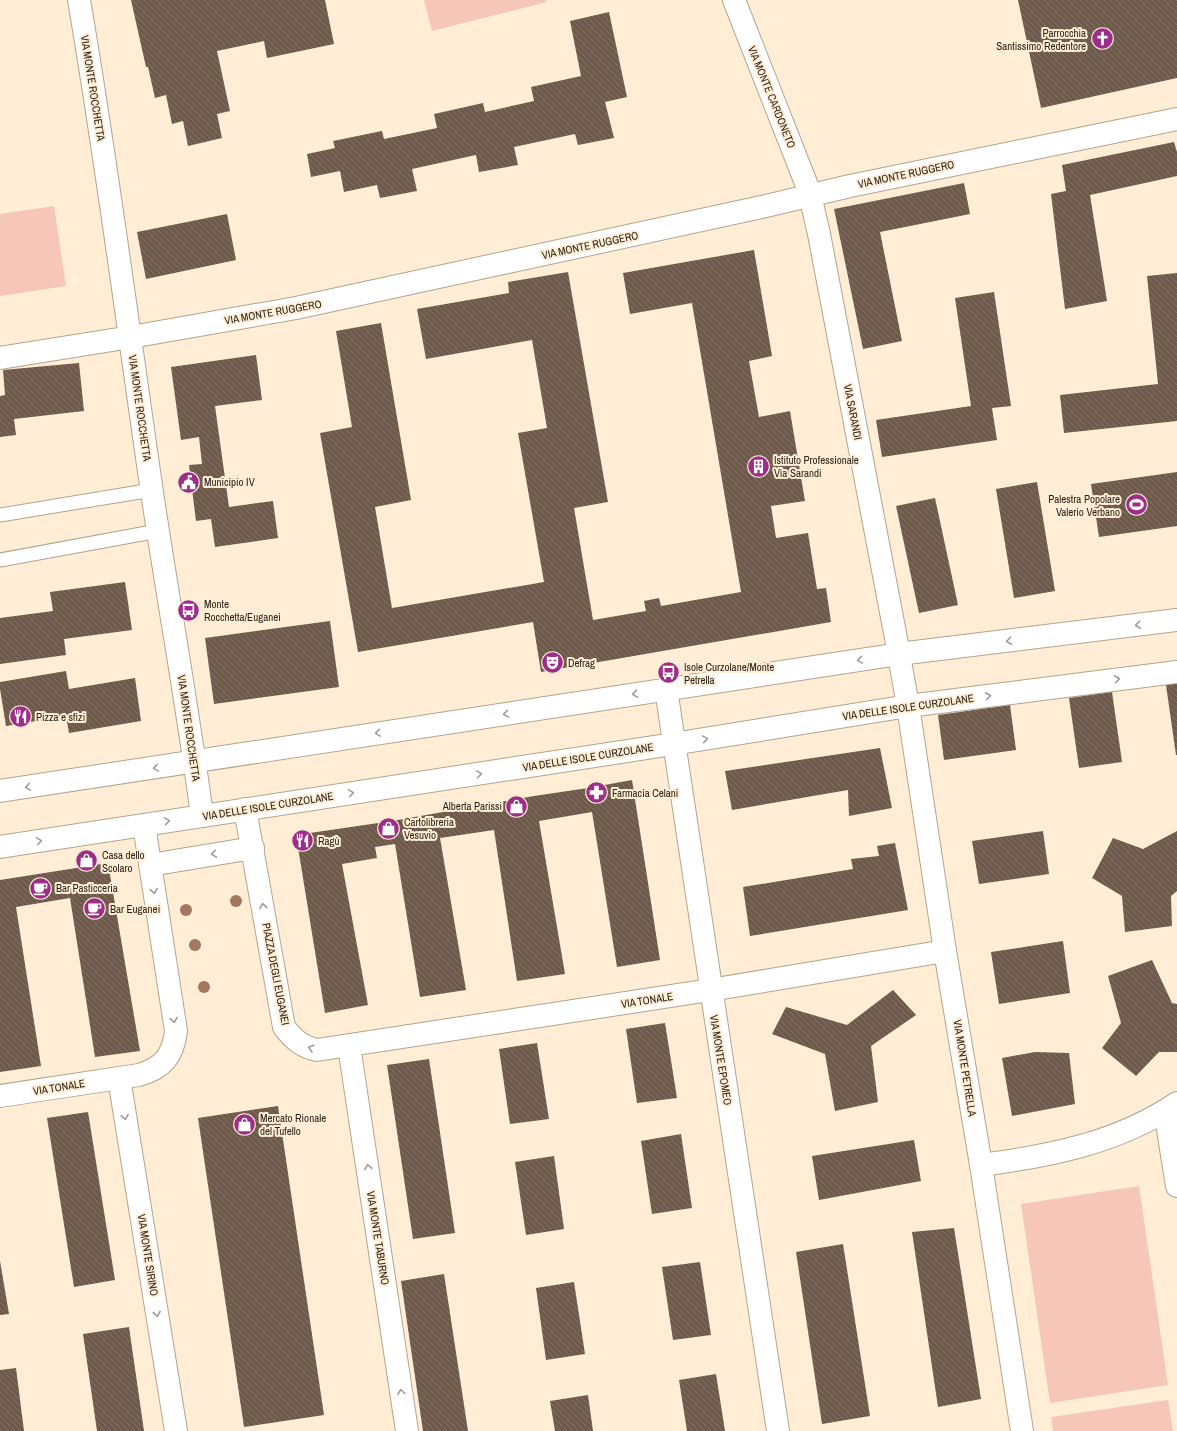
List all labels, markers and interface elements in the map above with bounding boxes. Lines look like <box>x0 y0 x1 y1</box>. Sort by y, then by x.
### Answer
place label: Parrocchia Santissimo Redentore <box>996 26 1086 53</box>
church icon: Parrocchia Santissimo Redentore <box>1089 26 1115 52</box>
street label: VIA MONTE ROCCHETTA <box>78 34 108 143</box>
street label: VIA MONTE CARDONETO <box>745 44 799 150</box>
street label: VIA MONTE RUGGERO <box>856 157 956 191</box>
street label: VIA MONTE RUGGERO <box>540 228 640 262</box>
street label: VIA MONTE RUGGERO <box>223 297 323 327</box>
street label: VIA MONTE ROCCHETTA <box>126 354 155 463</box>
street label: VIA SARANDI <box>841 383 865 441</box>
building icon: Istituto Professionale Via Sarandi <box>746 453 772 479</box>
place label: Istituto Professionale Via Sarandi <box>774 453 859 480</box>
public building icon: Municipio IV <box>176 469 202 495</box>
place label: Municipio IV <box>204 475 255 489</box>
place label: Palestra Popolare Valerio Verbano <box>1048 492 1120 519</box>
sports icon: Palestra Popolare Valerio Verbano <box>1123 492 1149 518</box>
bus stop icon: Monte Rocchetta/Euganei <box>175 597 201 623</box>
place label: Monte Rocchetta/Euganei <box>204 597 281 624</box>
one-way arrow <box>1135 620 1141 629</box>
one-way arrow <box>1006 636 1012 645</box>
theatre icon: Defrag <box>539 650 565 676</box>
one-way arrow <box>857 655 863 664</box>
place label: Defrag <box>568 656 595 670</box>
bus stop icon: Isole Curzolane/Monte Petrella <box>656 660 682 686</box>
place label: Isole Curzolane/Monte Petrella <box>684 660 774 687</box>
street label: VIA MONTE ROCCHETTA <box>175 674 204 783</box>
one-way arrow <box>1114 675 1120 684</box>
one-way arrow <box>632 689 638 698</box>
street label: VIA DELLE ISOLE CURZOLANE <box>841 691 975 723</box>
one-way arrow <box>985 692 991 701</box>
restaurant icon: Pizza e sfizi <box>7 704 33 730</box>
one-way arrow <box>503 709 509 718</box>
place label: Pizza e sfizi <box>36 710 85 724</box>
one-way arrow <box>374 728 381 737</box>
one-way arrow <box>702 735 708 744</box>
street label: VIA DELLE ISOLE CURZOLANE <box>522 740 654 774</box>
one-way arrow <box>153 763 159 771</box>
one-way arrow <box>476 770 482 778</box>
pharmacy icon: Farmacia Celani <box>583 780 609 806</box>
one-way arrow <box>25 782 31 791</box>
place label: Farmacia Celani <box>612 786 678 800</box>
street label: VIA DELLE ISOLE CURZOLANE <box>202 789 334 823</box>
one-way arrow <box>348 789 354 798</box>
shop icon: Alberta Parissi <box>504 793 530 819</box>
place label: Alberta Parissi <box>442 799 502 813</box>
shop icon: Cartolibreria Vesuvio <box>375 815 401 841</box>
place label: Cartolibreria Vesuvio <box>404 815 454 842</box>
one-way arrow <box>164 817 170 826</box>
restaurant icon: Ragù <box>290 828 316 854</box>
place label: Ragù <box>318 834 340 848</box>
one-way arrow <box>35 837 42 846</box>
shop icon: Casa dello Scolaro <box>74 848 100 874</box>
place label: Casa dello Scolaro <box>102 848 145 875</box>
one-way arrow <box>211 850 217 858</box>
cafe icon: Bar Pasticceria <box>28 875 54 901</box>
place label: Bar Pasticceria <box>56 881 118 895</box>
one-way arrow <box>149 888 158 894</box>
cafe icon: Bar Euganei <box>81 896 107 922</box>
place label: Bar Euganei <box>110 902 160 916</box>
one-way arrow <box>259 903 268 909</box>
street label: PIAZZA DEGLI EUGANEI <box>259 922 293 1026</box>
street label: VIA TONALE <box>620 989 674 1011</box>
street label: VIA MONTE EPOMEO <box>707 1014 735 1106</box>
one-way arrow <box>169 1017 178 1023</box>
street label: VIA MONTE PETRELLA <box>950 1019 980 1118</box>
one-way arrow <box>307 1044 314 1053</box>
street label: VIA TONALE <box>32 1076 86 1098</box>
shop icon: Mercato Rionale del Tufello <box>231 1111 257 1137</box>
place label: Mercato Rionale del Tufello <box>260 1111 326 1138</box>
one-way arrow <box>120 1114 129 1120</box>
one-way arrow <box>364 1164 372 1170</box>
street label: VIA MONTE TABURNO <box>364 1190 392 1286</box>
street label: VIA MONTE SIRINO <box>135 1213 161 1297</box>
one-way arrow <box>152 1311 161 1317</box>
one-way arrow <box>397 1389 406 1395</box>

